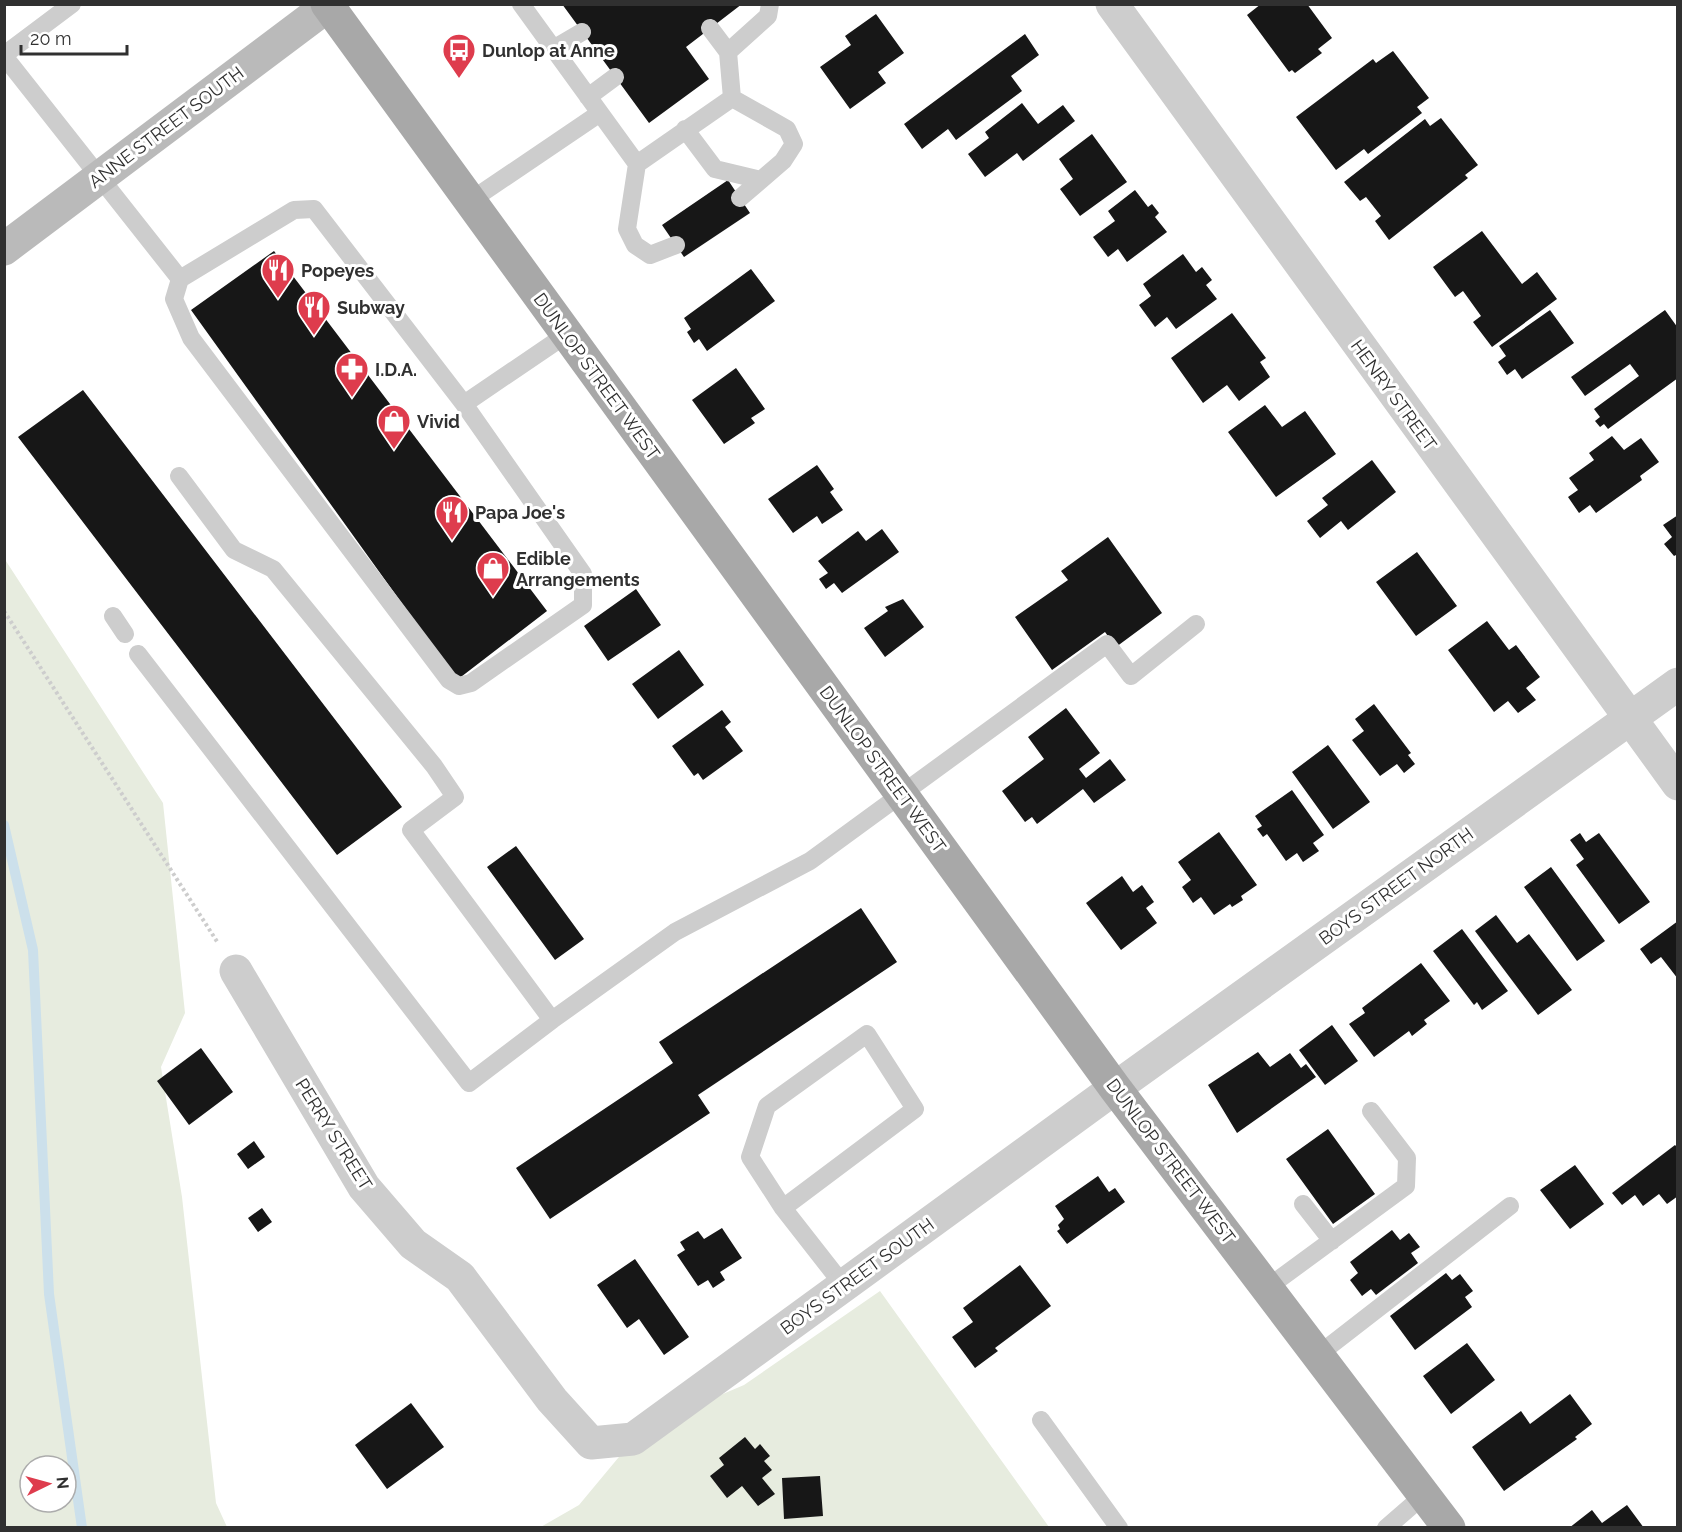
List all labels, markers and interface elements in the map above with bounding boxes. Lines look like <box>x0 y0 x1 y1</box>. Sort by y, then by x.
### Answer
scale bar <box>21 18 128 56</box>
text: 20 m <box>30 28 72 49</box>
bus stop icon: Dunlop at Anne <box>441 32 477 79</box>
place label: Dunlop at Anne <box>482 40 615 61</box>
street label: ANNE STREET SOUTH <box>84 62 248 192</box>
restaurant icon: Popeyes <box>260 252 296 299</box>
place label: Popeyes <box>301 260 374 281</box>
restaurant icon: Subway <box>296 289 332 336</box>
street label: DUNLOP STREET WEST <box>530 289 664 463</box>
place label: Subway <box>337 297 405 318</box>
street label: HENRY STREET <box>1347 336 1441 454</box>
pharmacy icon: I.D.A. <box>334 351 370 398</box>
place label: I.D.A. <box>375 359 417 380</box>
shop icon: Vivid <box>376 403 412 450</box>
place label: Vivid <box>417 411 460 432</box>
restaurant icon: Papa Joe's <box>434 494 470 541</box>
place label: Papa Joe's <box>475 502 565 523</box>
place label: Edible Arrangements <box>516 548 640 590</box>
shop icon: Edible Arrangements <box>475 550 511 597</box>
street label: DUNLOP STREET WEST <box>816 682 950 856</box>
street label: BOYS STREET NORTH <box>1315 823 1477 949</box>
street label: PERRY STREET <box>291 1074 377 1194</box>
street label: DUNLOP STREET WEST <box>1102 1075 1240 1247</box>
street label: BOYS STREET SOUTH <box>776 1213 938 1339</box>
north arrow <box>18 1454 78 1514</box>
text: N <box>52 1476 72 1490</box>

